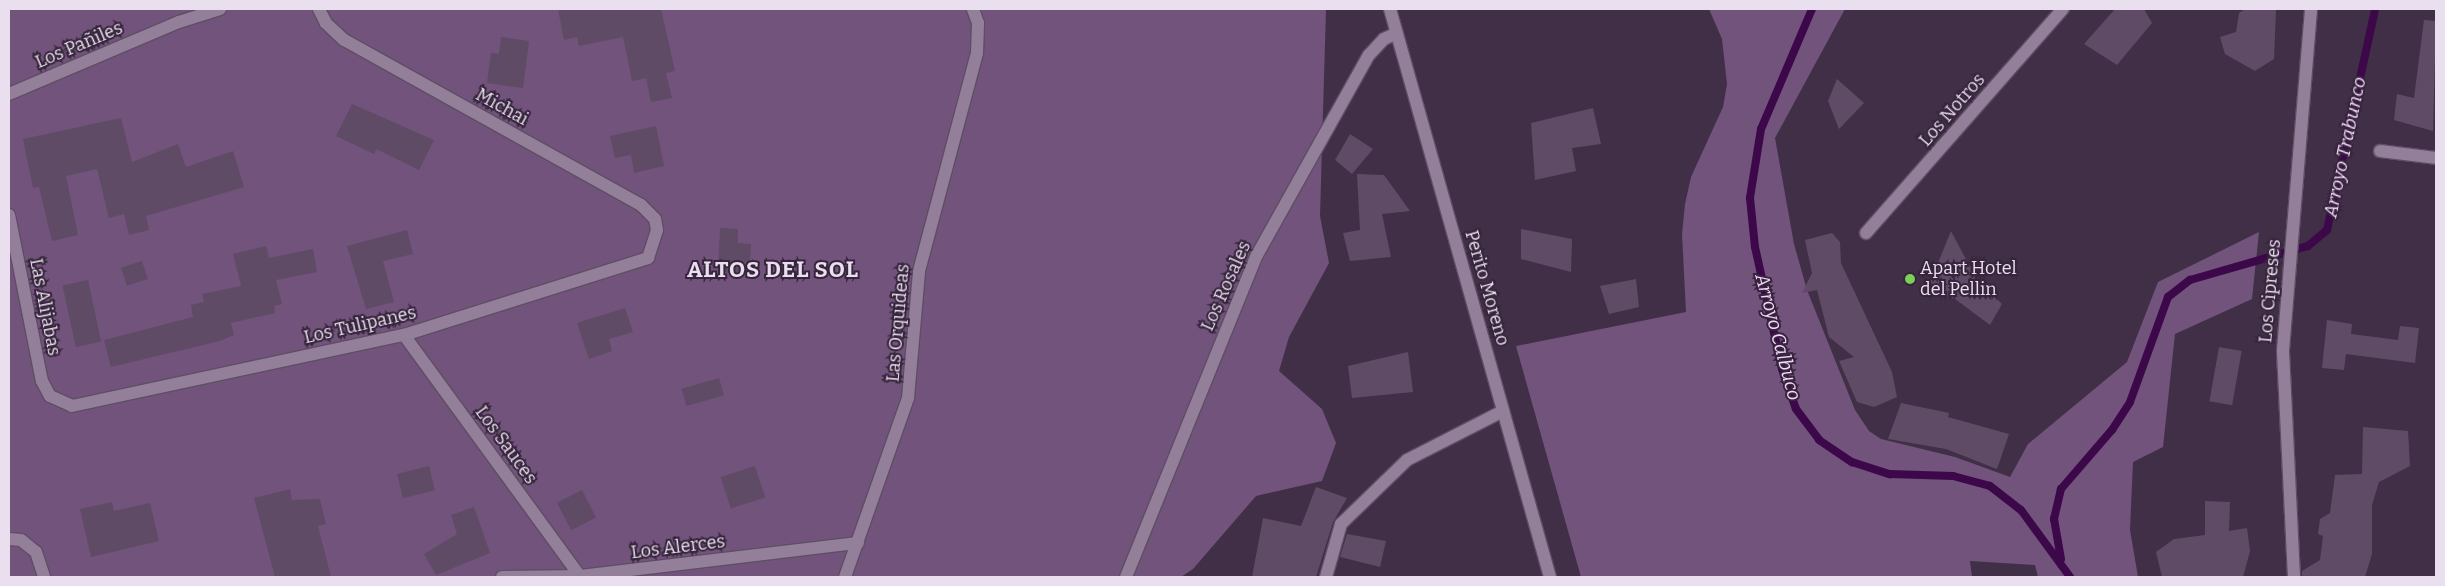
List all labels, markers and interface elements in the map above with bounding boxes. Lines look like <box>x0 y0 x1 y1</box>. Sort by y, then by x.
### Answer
street label: Los Pañiles <box>32 17 126 73</box>
street label: Los Notros <box>1914 69 1990 151</box>
water label: Arroyo Trabunco <box>2319 75 2371 219</box>
street label: Michai <box>472 84 532 130</box>
street label: Perito Moreno <box>1460 228 1514 348</box>
street label: Los Rosales <box>1197 238 1255 334</box>
street label: Los Cipreses <box>2255 238 2285 344</box>
street label: Las Alijabas <box>25 257 65 357</box>
district label: ALTOS DEL SOL <box>685 257 861 283</box>
place label: Apart Hotel del Pellin <box>1920 258 2017 300</box>
street label: Las Orquideas <box>882 263 914 383</box>
water label: Arroyo Calbuco <box>1750 271 1806 403</box>
marker: Apart Hotel del Pellin <box>1904 273 1916 285</box>
street label: Los Tulipanes <box>302 302 418 348</box>
street label: Los Sauces <box>471 402 541 488</box>
street label: Los Alerces <box>630 531 726 563</box>

